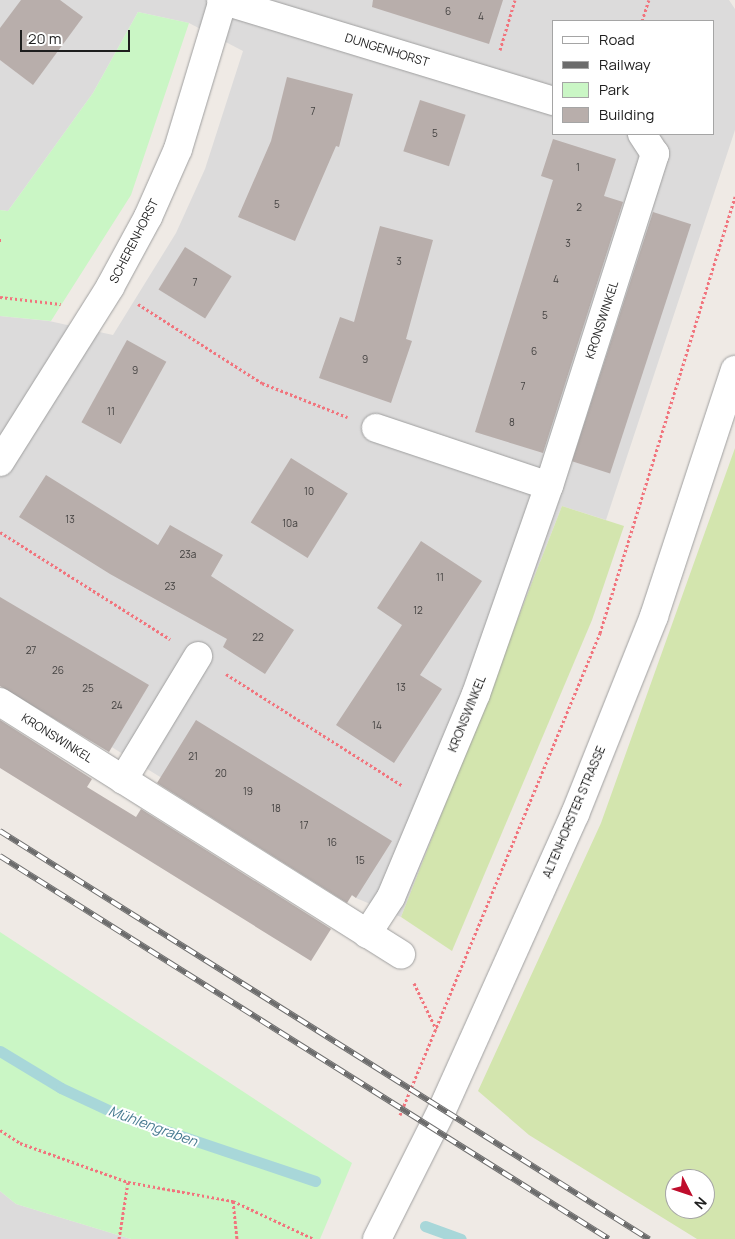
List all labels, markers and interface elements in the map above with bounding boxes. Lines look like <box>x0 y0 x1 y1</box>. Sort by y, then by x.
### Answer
house number: 6 <box>445 6 451 18</box>
house number: 4 <box>478 11 484 23</box>
scale bar <box>22 20 132 52</box>
legend <box>552 20 715 135</box>
text: 20 m <box>28 28 61 49</box>
text: Road <box>599 29 635 50</box>
street label: DUNGENHORST <box>343 30 431 70</box>
text: Railway <box>599 54 651 75</box>
text: Park <box>599 79 629 100</box>
text: Building <box>599 104 654 125</box>
house number: 7 <box>310 106 316 118</box>
house number: 5 <box>432 128 438 140</box>
house number: 1 <box>576 162 580 174</box>
street label: SCHERENHORST <box>107 196 161 286</box>
house number: 5 <box>274 199 280 211</box>
house number: 2 <box>576 202 582 214</box>
house number: 3 <box>565 238 571 250</box>
house number: 3 <box>396 256 402 268</box>
house number: 4 <box>553 274 559 286</box>
house number: 7 <box>192 277 198 289</box>
street label: KRONSWINKEL <box>583 279 621 361</box>
house number: 5 <box>542 310 548 322</box>
house number: 6 <box>531 346 537 358</box>
house number: 9 <box>362 354 368 366</box>
house number: 9 <box>132 365 138 377</box>
house number: 7 <box>520 381 526 393</box>
house number: 11 <box>107 406 115 418</box>
house number: 8 <box>509 417 515 429</box>
house number: 10 <box>304 486 314 498</box>
house number: 13 <box>65 514 75 526</box>
house number: 10a <box>282 518 298 530</box>
house number: 23a <box>180 549 196 561</box>
house number: 11 <box>436 572 444 584</box>
house number: 23 <box>164 581 176 593</box>
house number: 12 <box>413 605 423 617</box>
house number: 22 <box>252 632 264 644</box>
house number: 27 <box>26 645 36 657</box>
house number: 26 <box>52 665 64 677</box>
street label: KRONSWINKEL <box>445 674 489 754</box>
house number: 13 <box>396 682 406 694</box>
house number: 25 <box>82 683 94 695</box>
house number: 24 <box>111 700 123 712</box>
street label: KRONSWINKEL <box>19 710 95 766</box>
house number: 14 <box>372 720 382 732</box>
street label: ALTENHORSTER STRASSE <box>540 744 608 880</box>
house number: 21 <box>188 751 198 763</box>
house number: 20 <box>215 768 227 780</box>
house number: 19 <box>243 786 253 798</box>
house number: 18 <box>271 803 281 815</box>
house number: 17 <box>300 820 308 832</box>
house number: 16 <box>327 837 337 849</box>
house number: 15 <box>355 855 365 867</box>
water label: Mühlengraben <box>106 1102 200 1150</box>
north arrow <box>665 1169 715 1219</box>
text: N <box>690 1193 711 1214</box>

